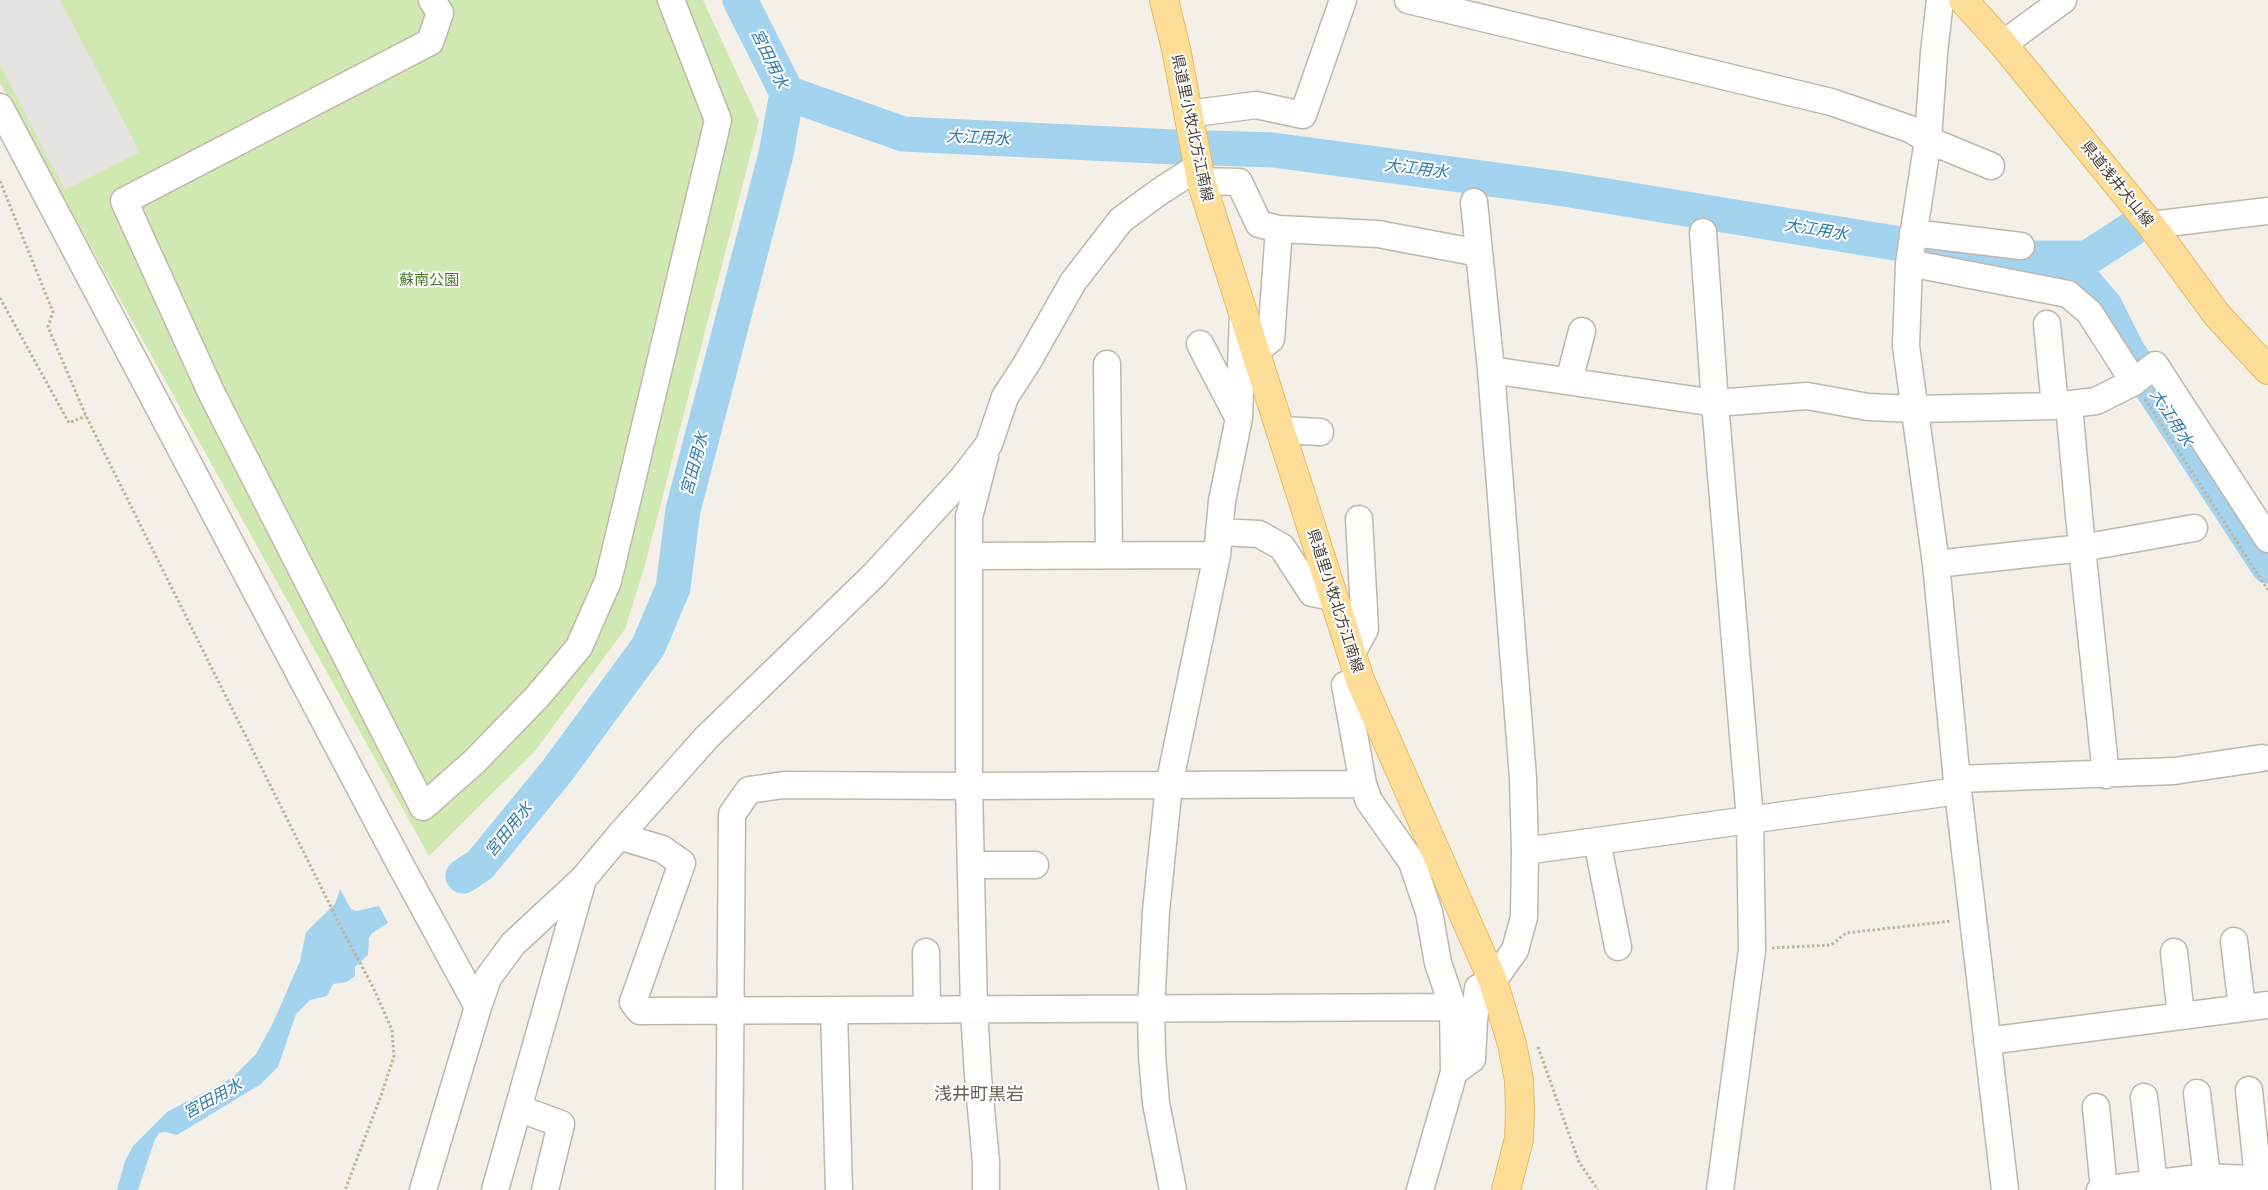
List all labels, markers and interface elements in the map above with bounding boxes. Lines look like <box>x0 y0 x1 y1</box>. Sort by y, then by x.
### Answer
water label: 宮田用水 <box>746 26 792 92</box>
street label: 県道里小牧北方江南線 <box>1168 53 1216 203</box>
water label: 大江用水 <box>946 127 1010 149</box>
street label: 県道浅井犬山線 <box>2077 138 2157 230</box>
water label: 大江用水 <box>1383 156 1449 182</box>
water label: 大江用水 <box>1783 216 1849 244</box>
park label: 蘇南公園 <box>399 271 459 289</box>
water label: 大江用水 <box>2146 386 2196 450</box>
water label: 宮田用水 <box>677 431 713 497</box>
street label: 県道里小牧北方江南線 <box>1303 527 1367 675</box>
water label: 宮田用水 <box>481 799 537 861</box>
water label: 宮田用水 <box>180 1075 246 1123</box>
district label: 浅井町黒岩 <box>934 1084 1024 1106</box>

